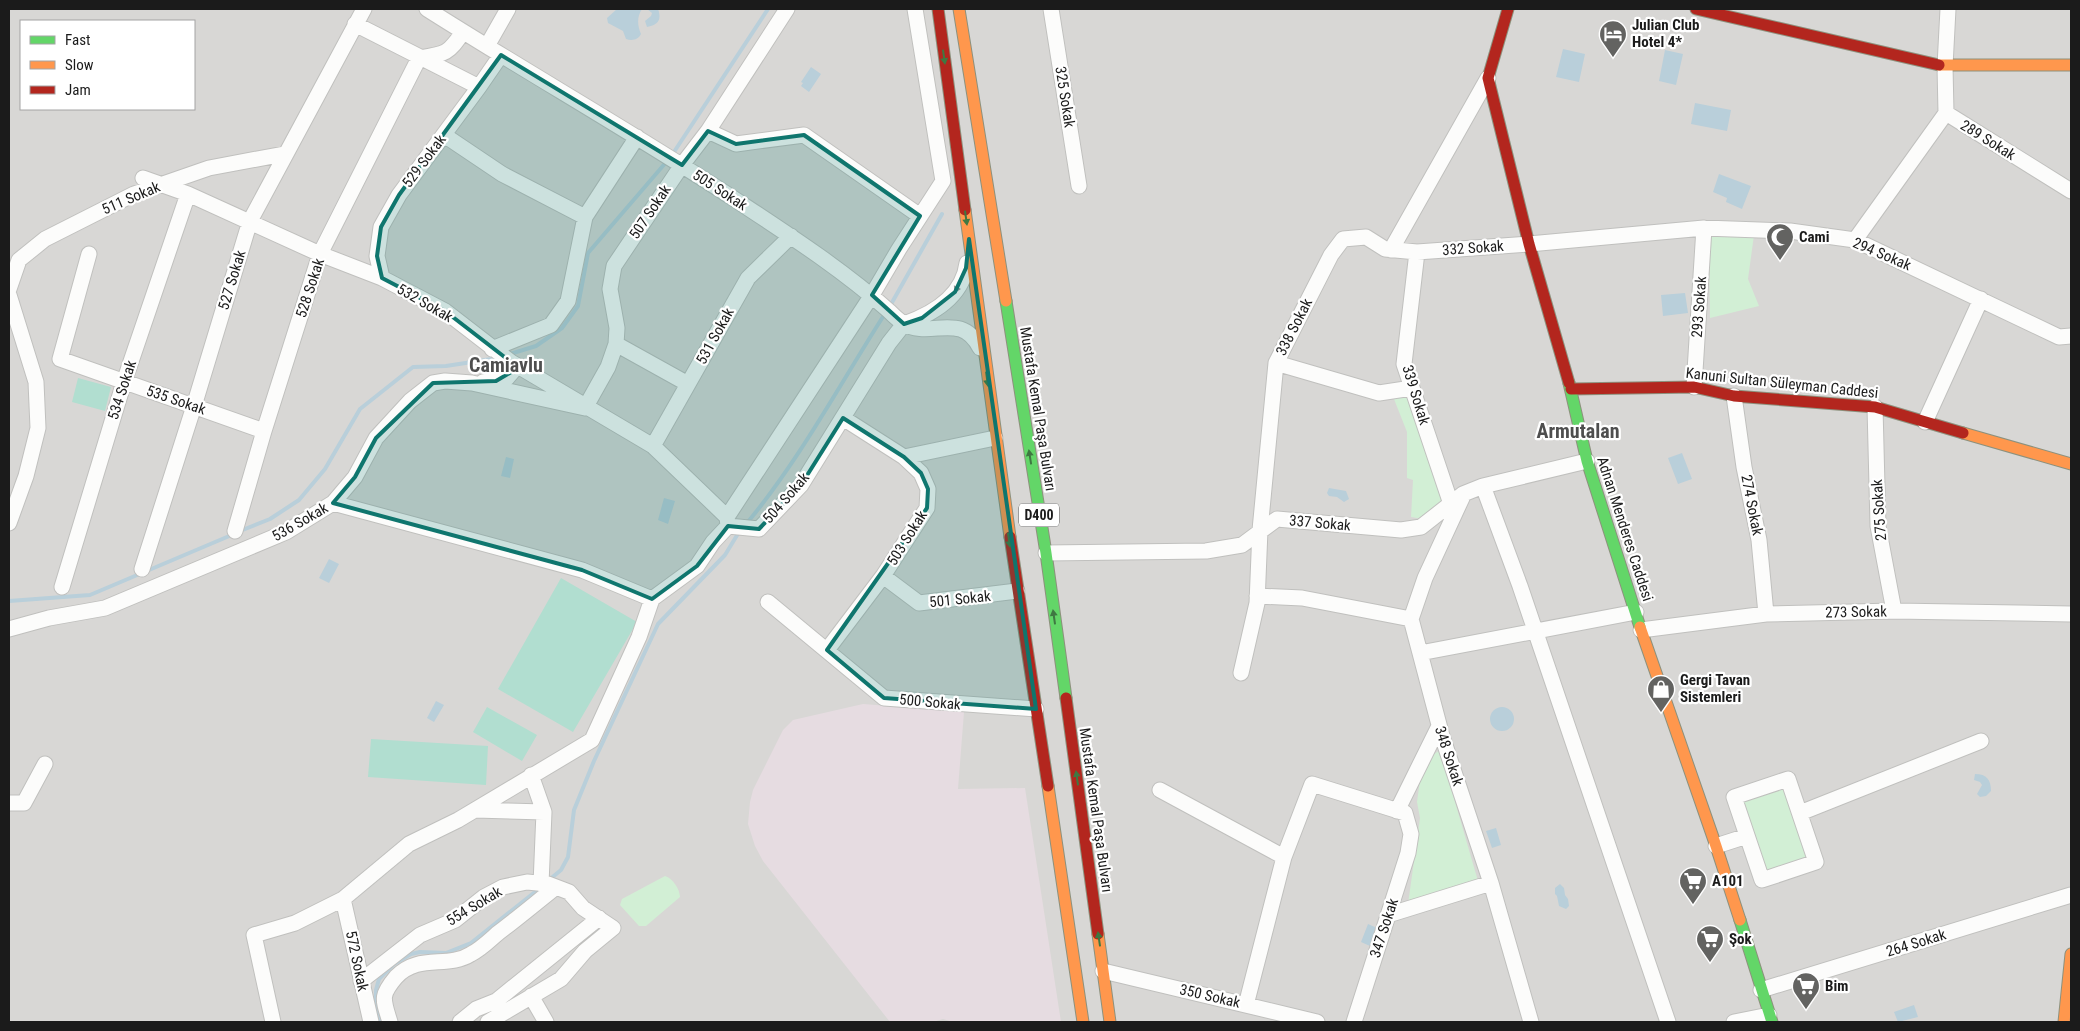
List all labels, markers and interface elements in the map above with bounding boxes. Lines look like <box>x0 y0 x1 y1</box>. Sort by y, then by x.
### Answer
place label: Julian Club Hotel 4* <box>1632 16 1699 51</box>
hotel icon: Julian Club Hotel 4* <box>1598 19 1628 58</box>
legend <box>20 20 195 110</box>
text: Fast <box>65 31 90 49</box>
one-way arrow <box>940 49 948 65</box>
text: Slow <box>65 56 94 74</box>
street label: 325 Sokak <box>1051 65 1079 129</box>
text: Jam <box>65 81 91 99</box>
street label: 289 Sokak <box>1957 116 2019 164</box>
street label: 529 Sokak <box>398 131 450 191</box>
street label: 505 Sokak <box>689 166 751 214</box>
street label: 511 Sokak <box>99 178 163 218</box>
street label: 507 Sokak <box>625 181 675 243</box>
one-way arrow <box>962 210 970 226</box>
mosque icon: Cami <box>1765 222 1795 261</box>
place label: Cami <box>1799 228 1830 246</box>
street label: 294 Sokak <box>1850 234 1914 274</box>
street label: 332 Sokak <box>1442 237 1505 259</box>
street label: 527 Sokak <box>214 248 250 312</box>
street label: 528 Sokak <box>292 256 328 320</box>
street label: 293 Sokak <box>1688 275 1710 338</box>
one-way arrow <box>954 278 962 293</box>
street label: 532 Sokak <box>394 280 456 326</box>
street label: 338 Sokak <box>1272 295 1316 359</box>
street label: 531 Sokak <box>692 304 738 367</box>
street label: Mustafa Kemal Paşa Bulvarı <box>1016 326 1060 492</box>
district label: Camiavlu <box>469 353 543 377</box>
street label: 534 Sokak <box>104 358 140 422</box>
street label: 339 Sokak <box>1398 363 1434 427</box>
street label: Kanuni Sultan Süleyman Caddesi <box>1685 364 1879 402</box>
one-way arrow <box>983 372 991 388</box>
street label: 535 Sokak <box>144 381 208 419</box>
district label: Armutalan <box>1536 419 1620 443</box>
one-way arrow <box>1026 448 1034 464</box>
street label: Adnan Menderes Caddesi <box>1593 454 1657 604</box>
street label: 504 Sokak <box>759 469 813 527</box>
street label: 274 Sokak <box>1737 473 1767 537</box>
street label: 275 Sokak <box>1868 478 1890 541</box>
street label: 536 Sokak <box>269 499 331 545</box>
road number: D400 <box>1019 504 1059 526</box>
street label: 503 Sokak <box>883 507 931 569</box>
street label: 337 Sokak <box>1288 511 1352 535</box>
one-way arrow <box>1006 532 1014 548</box>
street label: 501 Sokak <box>928 587 992 611</box>
street label: 273 Sokak <box>1825 602 1887 622</box>
one-way arrow <box>1050 609 1058 625</box>
place label: Gergi Tavan Sistemleri <box>1680 671 1750 706</box>
shop icon: Gergi Tavan Sistemleri <box>1646 674 1676 713</box>
street label: 500 Sokak <box>898 690 962 714</box>
street label: 348 Sokak <box>1431 724 1467 788</box>
street label: Mustafa Kemal Paşa Bulvarı <box>1076 726 1116 894</box>
one-way arrow <box>1072 770 1080 786</box>
supermarket icon: A101 <box>1678 866 1708 905</box>
place label: A101 <box>1712 872 1744 890</box>
street label: 554 Sokak <box>443 882 505 930</box>
street label: 347 Sokak <box>1366 896 1402 960</box>
supermarket icon: Şok <box>1695 924 1725 963</box>
street label: 264 Sokak <box>1884 925 1948 961</box>
street label: 572 Sokak <box>342 929 372 993</box>
place label: Şok <box>1729 930 1753 948</box>
one-way arrow <box>1095 931 1103 947</box>
supermarket icon: Bim <box>1791 971 1821 1010</box>
place label: Bim <box>1825 977 1848 995</box>
street label: 350 Sokak <box>1178 980 1242 1012</box>

